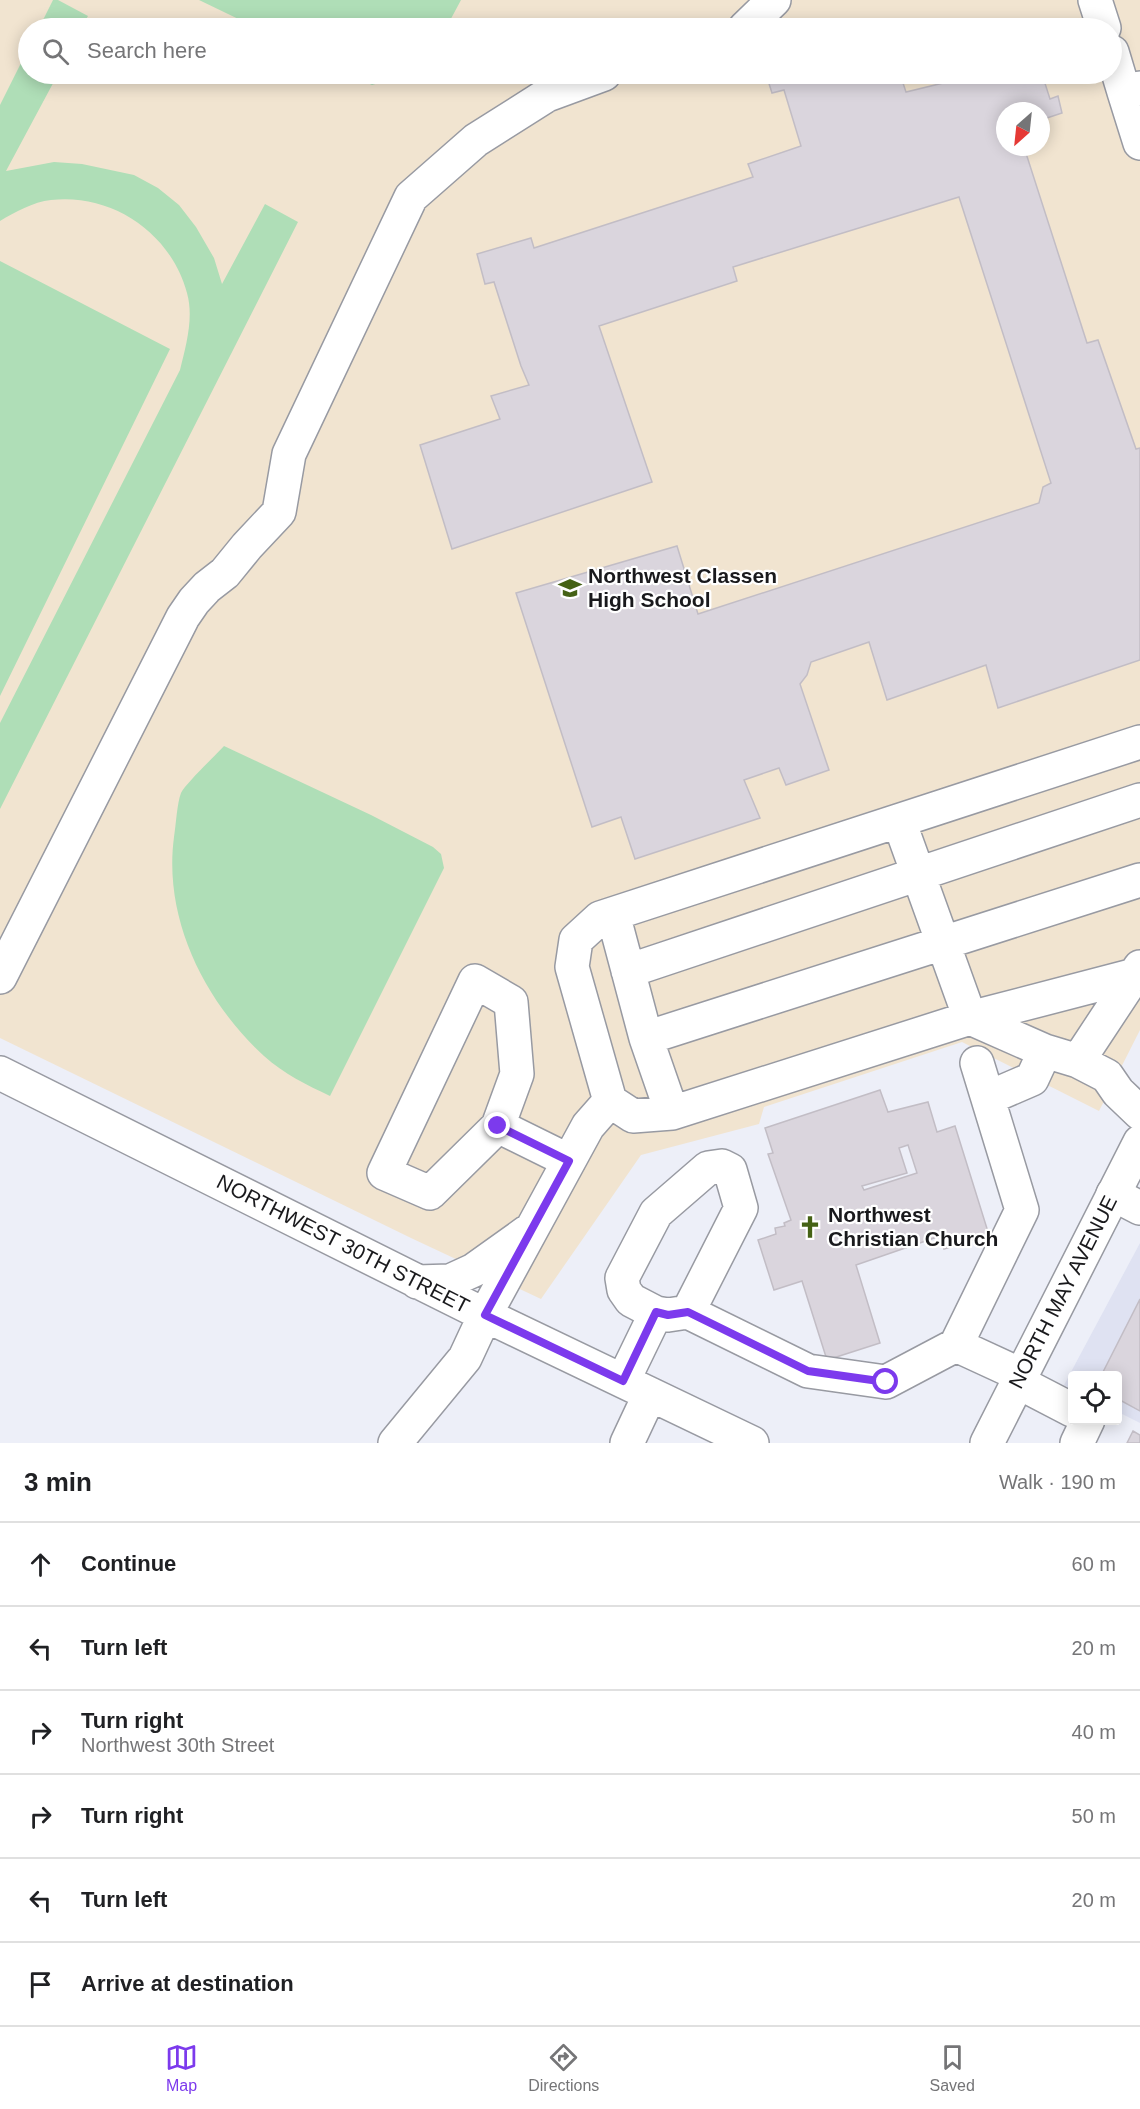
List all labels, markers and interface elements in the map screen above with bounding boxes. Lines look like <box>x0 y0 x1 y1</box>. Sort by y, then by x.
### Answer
search box <box>18 18 1122 84</box>
icon: search <box>39 35 72 68</box>
text: Search here <box>87 38 207 63</box>
north arrow <box>996 102 1050 156</box>
place label: Northwest Classen High School <box>588 564 777 611</box>
school or university icon: Northwest Classen High School <box>557 575 583 601</box>
route end <box>484 1112 510 1138</box>
street label: NORTHWEST 30TH STREET <box>213 1170 474 1318</box>
street label: NORTH MAY AVENUE <box>1004 1192 1121 1392</box>
place label: Northwest Christian Church <box>828 1203 998 1250</box>
church icon: Northwest Christian Church <box>797 1214 823 1240</box>
route start <box>872 1368 898 1394</box>
map controls <box>1068 1371 1122 1425</box>
button: locate <box>1068 1371 1122 1425</box>
text: 3 min <box>24 1467 92 1497</box>
text: Walk · 190 m <box>999 1471 1116 1493</box>
icon: ahead <box>24 1548 57 1581</box>
text: Continue <box>81 1551 176 1576</box>
text: 60 m <box>1072 1553 1116 1575</box>
icon: left <box>24 1632 57 1665</box>
text: Turn left <box>81 1635 167 1660</box>
text: 20 m <box>1072 1637 1116 1659</box>
text: Turn right <box>81 1708 183 1733</box>
icon: right <box>24 1716 57 1749</box>
text: 40 m <box>1072 1721 1116 1743</box>
text: Northwest 30th Street <box>81 1734 274 1756</box>
icon: right <box>24 1800 57 1833</box>
text: Turn right <box>81 1803 183 1828</box>
text: 50 m <box>1072 1805 1116 1827</box>
icon: left <box>24 1884 57 1917</box>
text: Turn left <box>81 1887 167 1912</box>
text: 20 m <box>1072 1889 1116 1911</box>
icon: arrive <box>24 1968 57 2001</box>
text: Arrive at destination <box>81 1971 294 1996</box>
tab: Map <box>165 2041 198 2095</box>
tab: Directions <box>528 2041 599 2095</box>
tab: Saved <box>930 2041 975 2095</box>

